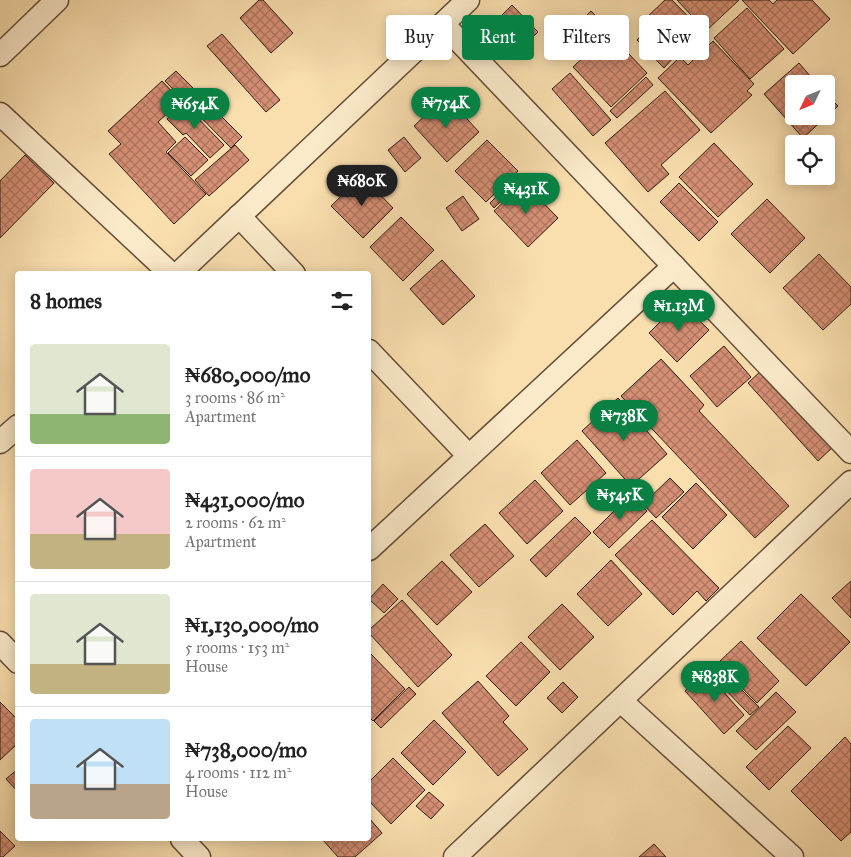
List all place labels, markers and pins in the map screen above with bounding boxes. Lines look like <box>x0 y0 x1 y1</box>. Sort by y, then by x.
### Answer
pin: ₦754K <box>411 86 481 129</box>
pin: ₦654K <box>160 88 230 130</box>
pin: ₦680K <box>327 164 397 207</box>
pin: ₦431K <box>491 172 561 215</box>
pin: ₦1.13M <box>638 290 720 332</box>
pin: ₦738K <box>589 400 659 442</box>
pin: ₦545K <box>585 478 655 521</box>
pin: ₦838K <box>680 660 750 703</box>

